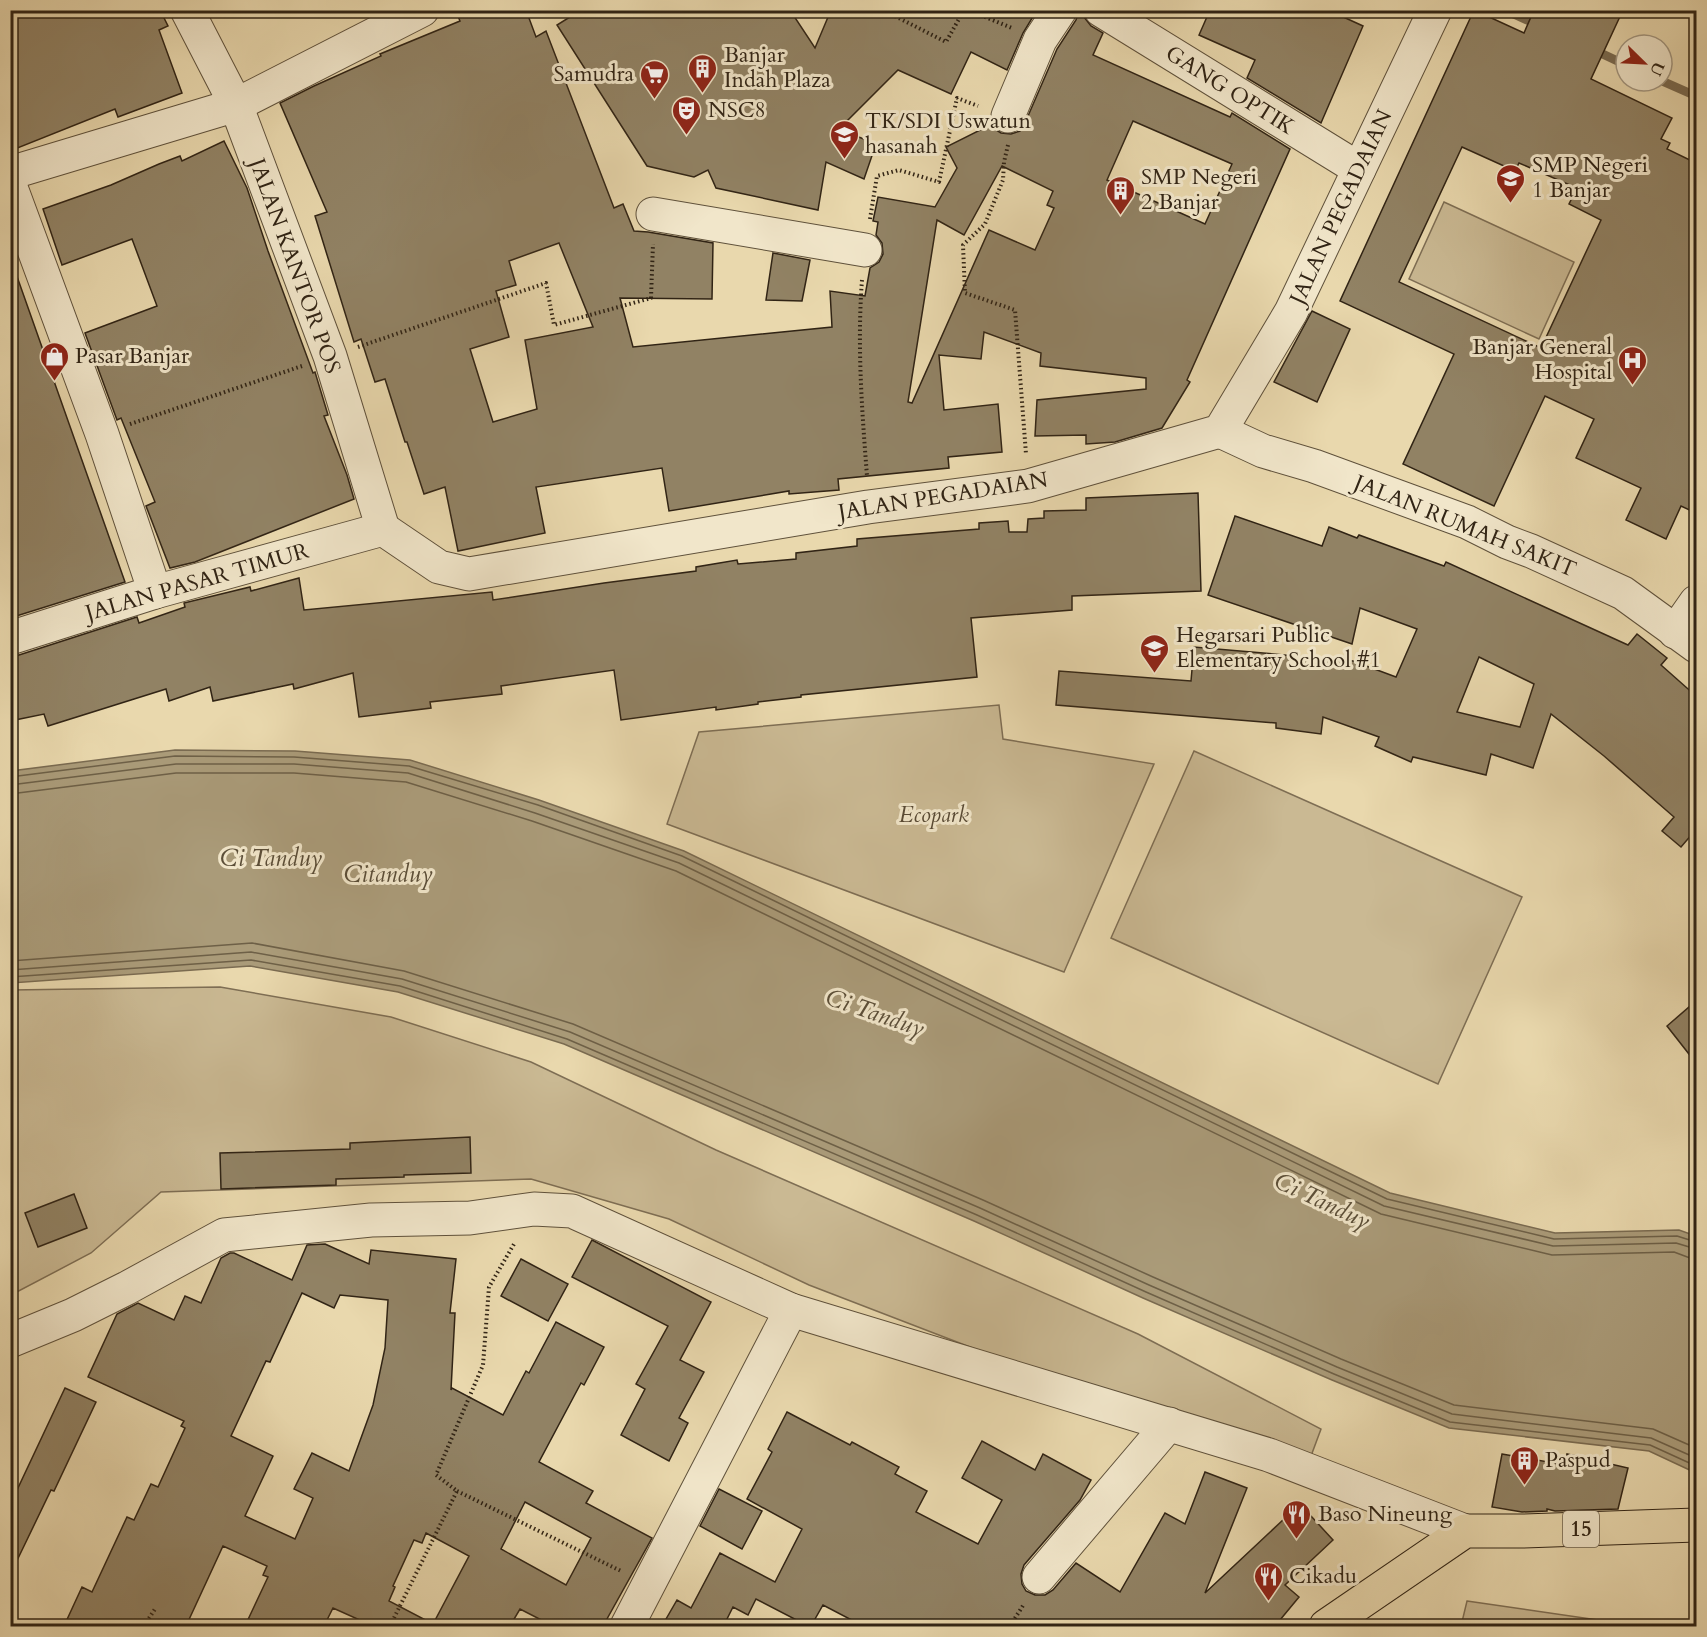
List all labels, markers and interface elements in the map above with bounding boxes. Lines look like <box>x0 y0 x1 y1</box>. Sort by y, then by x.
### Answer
north arrow <box>1614 33 1674 93</box>
street label: GANG OPTIK <box>1160 38 1301 142</box>
place label: Banjar Indah Plaza <box>724 40 831 95</box>
building icon: Banjar Indah Plaza <box>687 52 719 94</box>
supermarket icon: Samudra <box>639 58 671 100</box>
text: U <box>1644 58 1669 79</box>
place label: Samudra <box>554 59 634 89</box>
theatre icon: NSC8 <box>671 94 703 136</box>
place label: NSC8 <box>708 95 766 125</box>
street label: JALAN PEGADAIAN <box>1281 104 1399 312</box>
place label: TK/SDI Uswatun hasanah <box>865 106 1031 161</box>
school or university icon: TK/SDI Uswatun hasanah <box>828 118 860 160</box>
place label: SMP Negeri 1 Banjar <box>1532 150 1648 205</box>
street label: JALAN KANTOR POS <box>241 151 348 378</box>
place label: SMP Negeri 2 Banjar <box>1141 162 1257 217</box>
school or university icon: SMP Negeri 1 Banjar <box>1495 162 1527 204</box>
building icon: SMP Negeri 2 Banjar <box>1104 174 1136 216</box>
place label: Banjar General Hospital <box>1472 332 1612 387</box>
shop icon: Pasar Banjar <box>38 340 70 382</box>
place label: Pasar Banjar <box>75 341 190 371</box>
hospital icon: Banjar General Hospital <box>1617 344 1649 386</box>
street label: JALAN PEGADAIAN <box>833 465 1050 528</box>
street label: JALAN RUMAH SAKIT <box>1347 467 1581 584</box>
street label: JALAN PASAR TIMUR <box>79 536 313 629</box>
place label: Hegarsari Public Elementary School #1 <box>1176 620 1381 675</box>
school or university icon: Hegarsari Public Elementary School #1 <box>1139 632 1171 674</box>
park label: Ecopark <box>899 800 969 830</box>
water label: Ci Tanduy <box>220 842 323 875</box>
water label: Citanduy <box>343 858 433 891</box>
water label: Ci Tanduy <box>821 981 929 1045</box>
water label: Ci Tanduy <box>1269 1164 1376 1238</box>
building icon: Paspud <box>1508 1444 1540 1486</box>
place label: Paspud <box>1545 1445 1611 1475</box>
restaurant icon: Baso Nineung <box>1281 1498 1313 1540</box>
place label: Baso Nineung <box>1318 1499 1453 1529</box>
road number: 15 <box>1563 1511 1599 1547</box>
restaurant icon: Cikadu <box>1252 1560 1284 1602</box>
place label: Cikadu <box>1289 1561 1357 1591</box>

